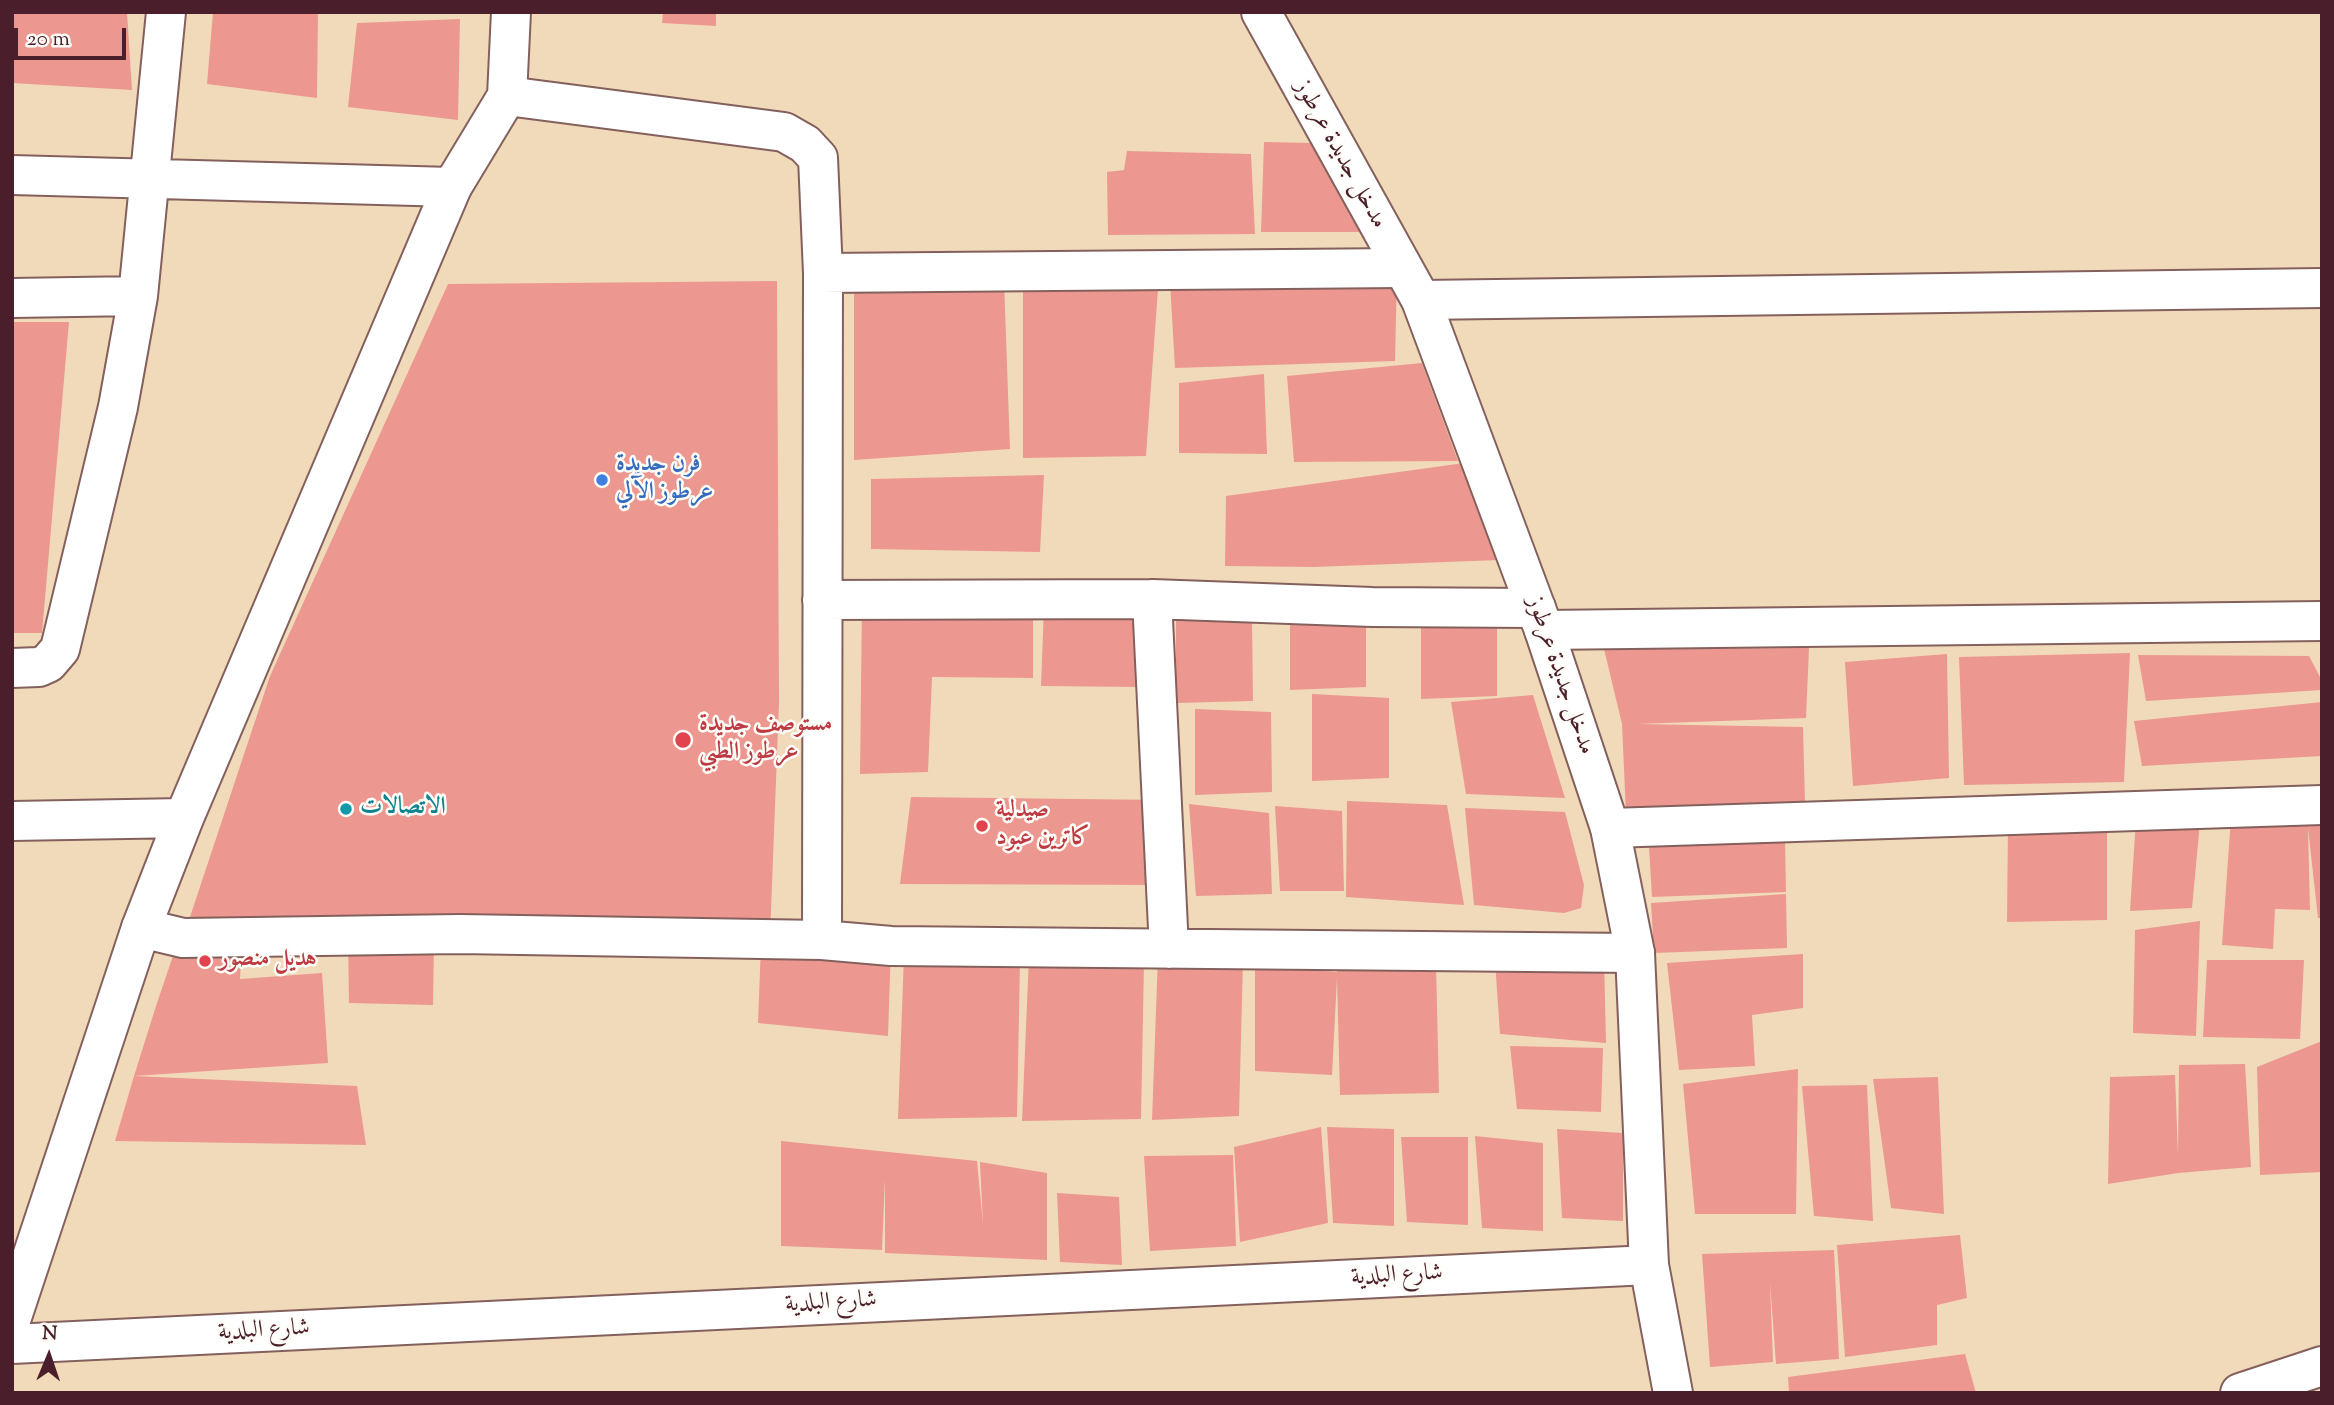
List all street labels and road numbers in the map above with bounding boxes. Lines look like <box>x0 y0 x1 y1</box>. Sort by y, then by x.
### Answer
street label: مدخل جديدة عرطوز <box>1286 76 1392 234</box>
street label: مدخل جديدة عرطوز <box>1518 593 1600 759</box>
street label: شارع البلدية <box>1350 1260 1444 1294</box>
street label: شارع البلدية <box>784 1287 878 1321</box>
street label: شارع البلدية <box>217 1315 311 1349</box>

